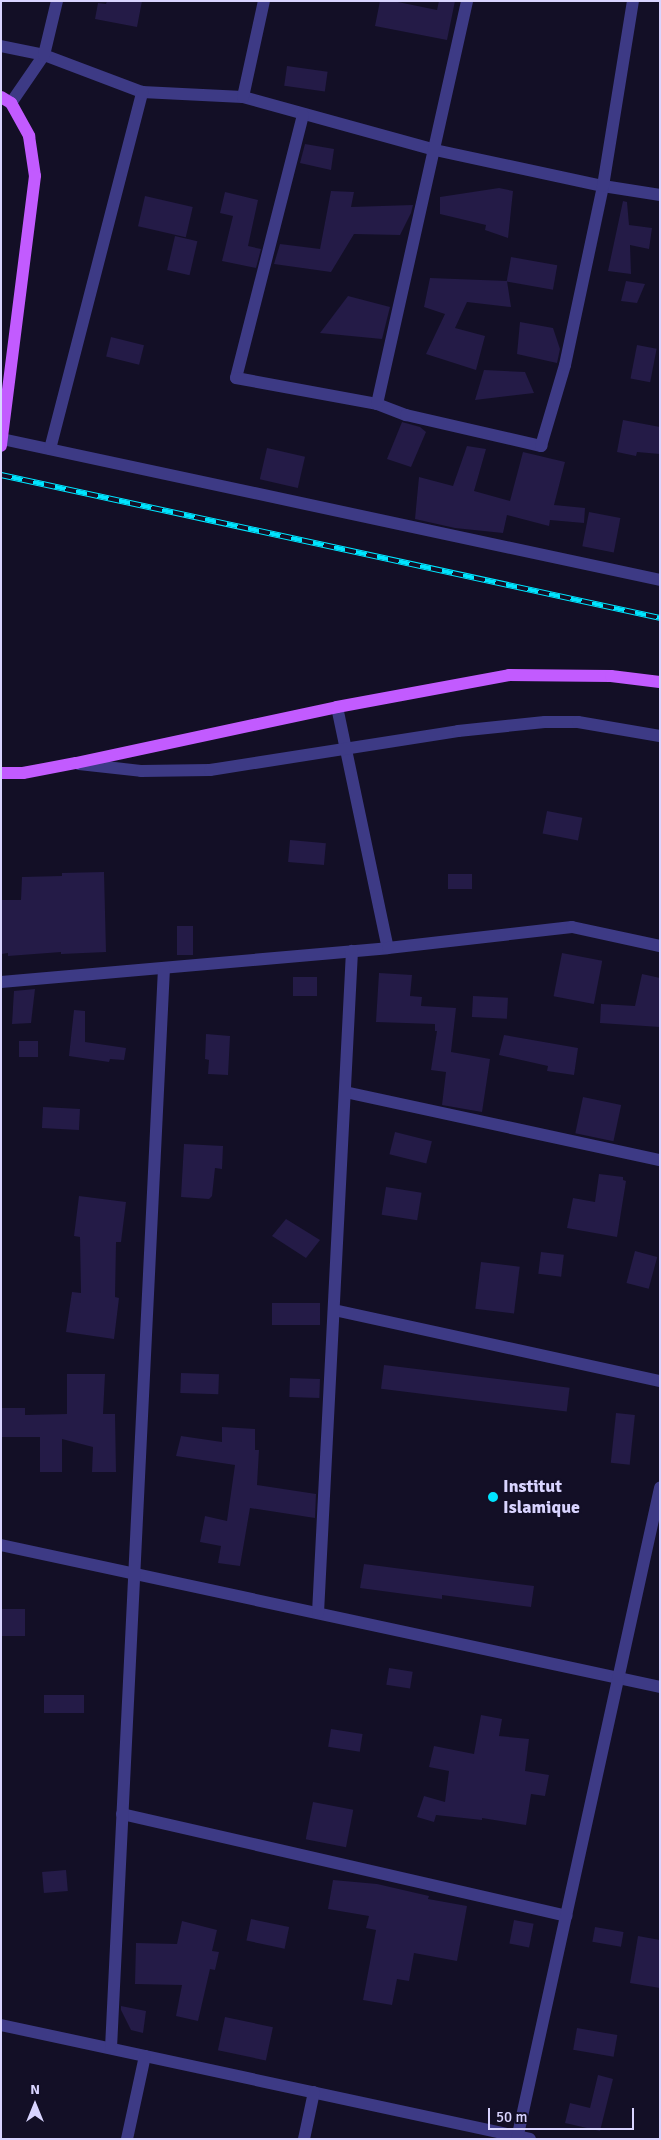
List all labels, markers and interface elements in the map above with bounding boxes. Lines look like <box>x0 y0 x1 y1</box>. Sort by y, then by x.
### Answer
place label: Institut Islamique <box>503 1476 580 1518</box>
marker: Institut Islamique <box>487 1491 499 1503</box>
north arrow <box>10 2080 60 2130</box>
text: N <box>30 2081 40 2098</box>
scale bar <box>491 2098 637 2130</box>
text: 50 m <box>496 2108 527 2126</box>

